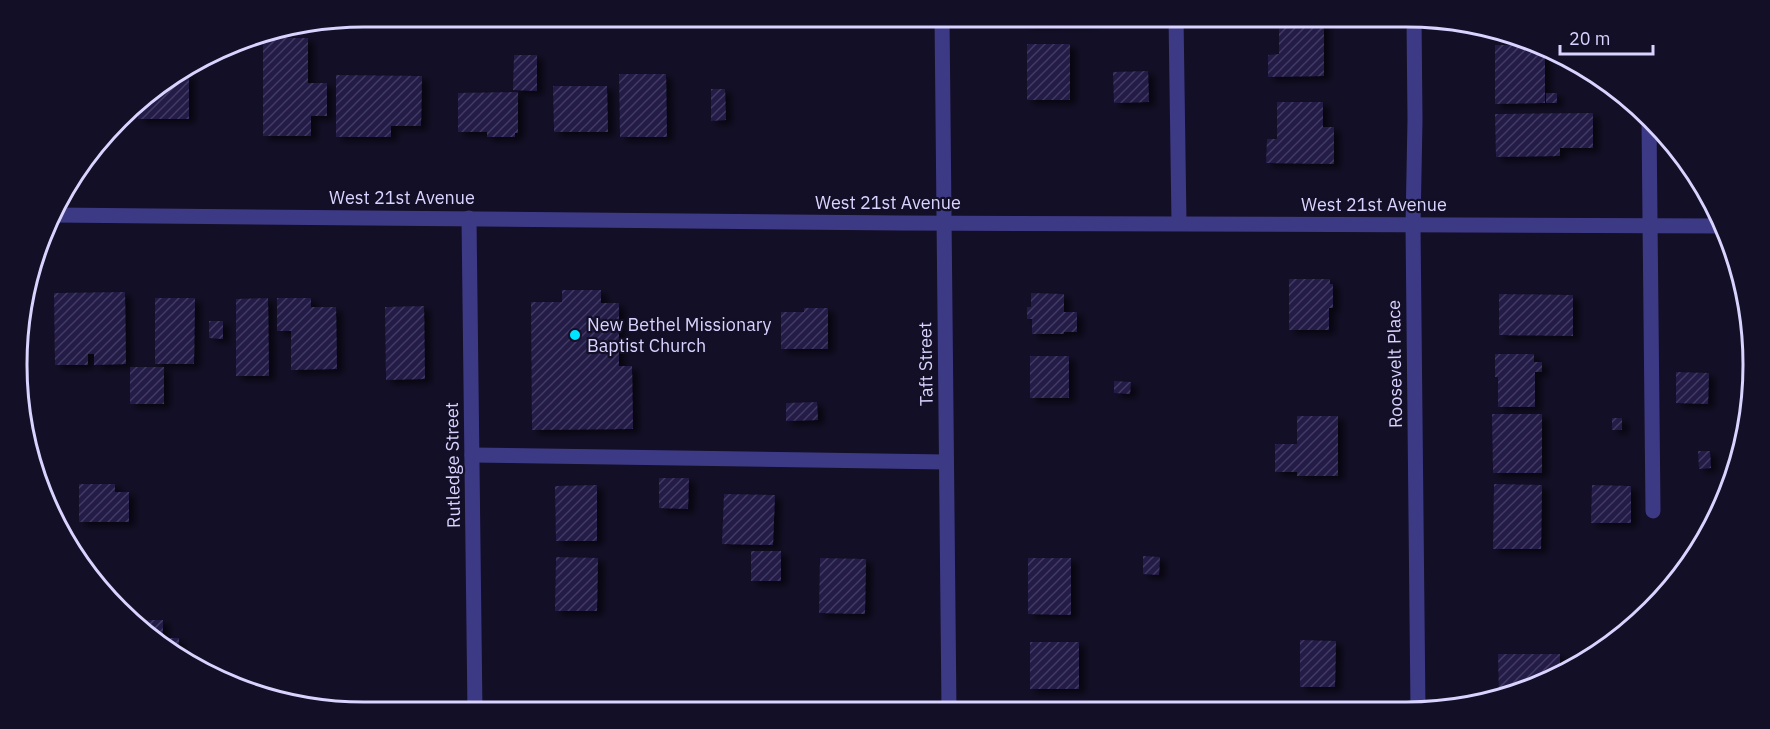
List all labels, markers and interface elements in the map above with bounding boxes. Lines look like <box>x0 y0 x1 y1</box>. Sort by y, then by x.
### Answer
scale bar <box>1560 18 1653 56</box>
text: 20 m <box>1569 27 1611 50</box>
street label: West 21st Avenue <box>329 186 475 209</box>
street label: West 21st Avenue <box>815 191 961 214</box>
street label: West 21st Avenue <box>1301 193 1447 216</box>
street label: Roosevelt Place <box>1382 300 1407 428</box>
place label: New Bethel Missionary Baptist Church <box>587 313 772 357</box>
street label: Taft Street <box>913 322 938 406</box>
marker: New Bethel Missionary Baptist Church <box>568 328 582 342</box>
street label: Rutledge Street <box>440 402 465 528</box>

